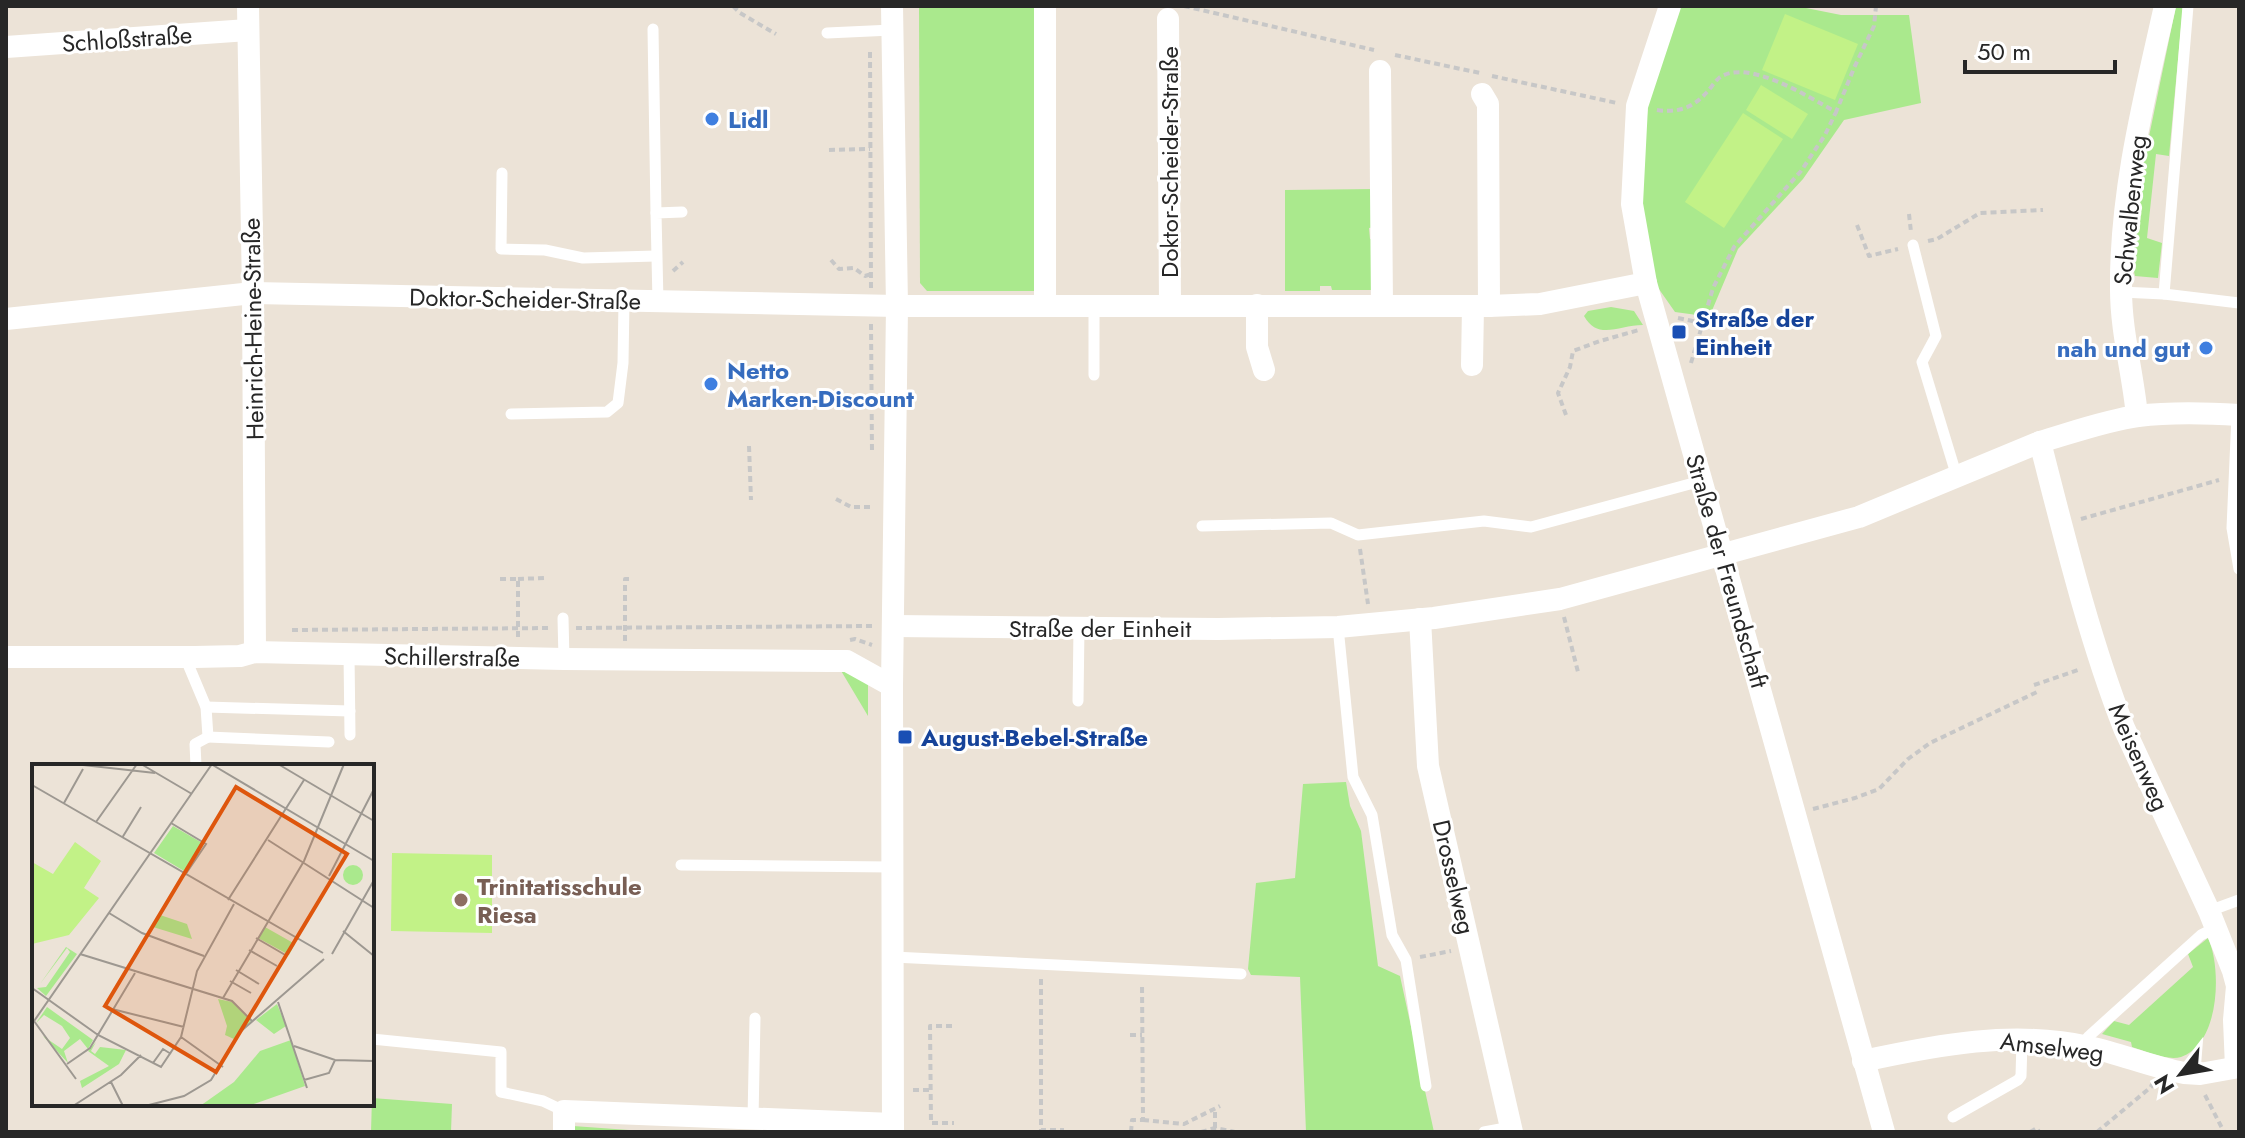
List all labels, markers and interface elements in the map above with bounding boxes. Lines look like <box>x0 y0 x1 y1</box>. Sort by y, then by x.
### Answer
street label: Schloßstraße <box>61 17 193 61</box>
scale bar <box>1965 24 2115 74</box>
text: 50 m <box>1977 34 2031 69</box>
street label: Doktor-Scheider-Straße <box>1152 46 1187 278</box>
place label: Lidl <box>728 102 769 137</box>
marker: Lidl <box>703 110 721 128</box>
street label: Schwalbenweg <box>2105 133 2155 287</box>
street label: Heinrich-Heine-Straße <box>234 218 272 440</box>
street label: Doktor-Scheider-Straße <box>409 279 641 319</box>
place label: Straße der Einheit <box>1695 301 1814 364</box>
marker: Straße der Einheit <box>1670 323 1688 341</box>
place label: nah und gut <box>2057 331 2190 366</box>
marker: nah und gut <box>2197 339 2215 357</box>
place label: Netto Marken-Discount <box>727 353 914 416</box>
marker: Netto Marken-Discount <box>702 375 720 393</box>
street label: Straße der Freundschaft <box>1677 450 1777 692</box>
street label: Straße der Einheit <box>1009 611 1191 646</box>
street label: Schillerstraße <box>384 638 520 676</box>
street label: Meisenweg <box>2100 698 2178 816</box>
place label: August-Bebel-Straße <box>920 720 1148 755</box>
marker: August-Bebel-Straße <box>896 728 914 746</box>
inset map <box>32 764 374 1106</box>
street label: Drosselweg <box>1424 816 1484 938</box>
place label: Trinitatisschule Riesa <box>477 869 642 932</box>
marker: Trinitatisschule Riesa <box>452 891 470 909</box>
street label: Amselweg <box>1998 1023 2106 1071</box>
north arrow <box>2141 1034 2221 1114</box>
text: N <box>2146 1069 2182 1100</box>

